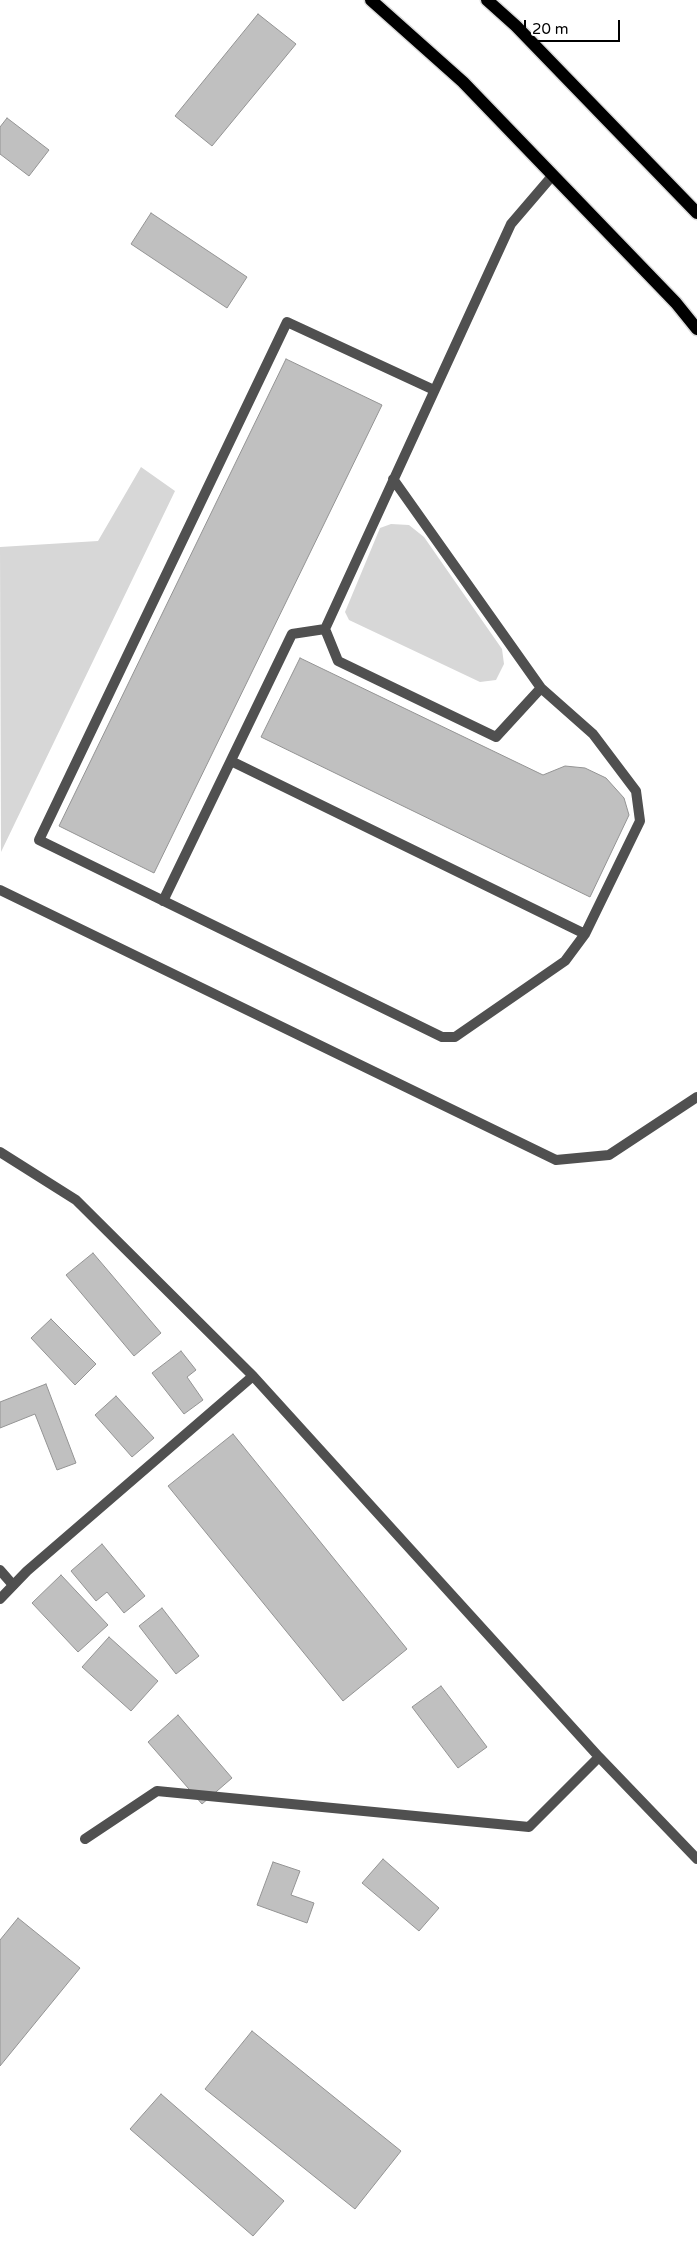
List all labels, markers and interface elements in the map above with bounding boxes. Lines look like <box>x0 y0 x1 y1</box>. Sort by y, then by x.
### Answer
scale bar <box>527 10 623 42</box>
text: 20 m <box>532 20 569 38</box>

